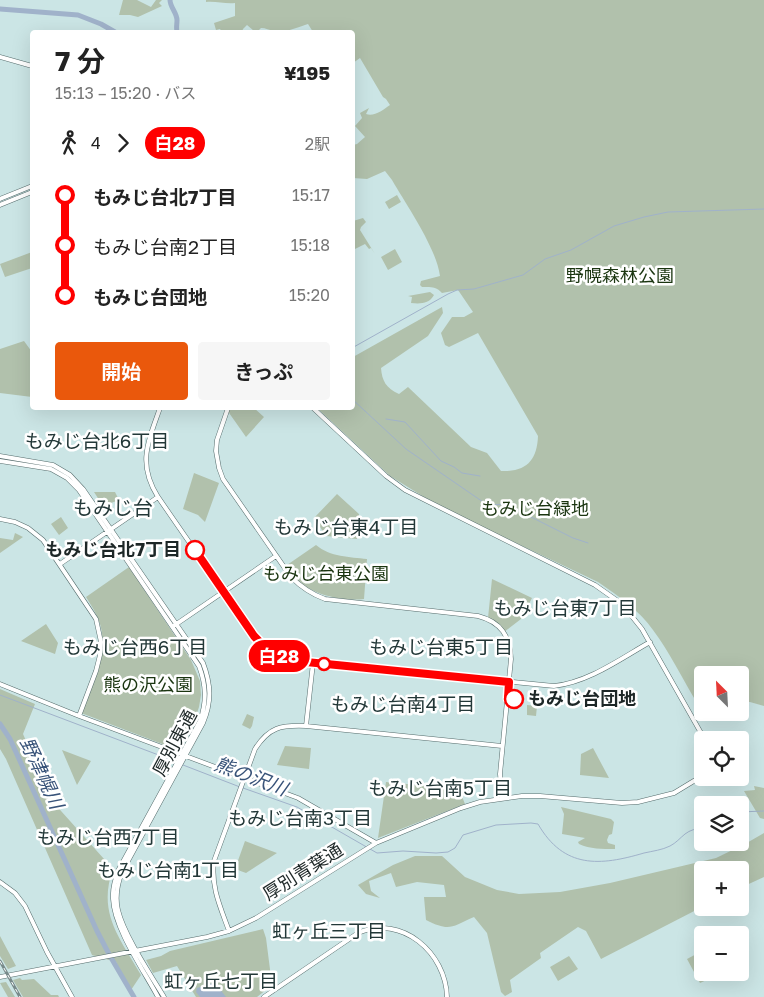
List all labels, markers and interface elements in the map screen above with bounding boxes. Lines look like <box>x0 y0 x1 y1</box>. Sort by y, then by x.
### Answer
text: 7 分 <box>55 44 105 77</box>
text: ¥195 <box>284 61 330 84</box>
text: 15:13 – 15:20 · バス <box>55 83 196 103</box>
icon: walk <box>55 129 83 157</box>
icon: forward <box>109 129 137 157</box>
text: 白28 <box>155 132 195 154</box>
text: 4 <box>91 133 101 153</box>
text: 2駅 <box>305 134 330 154</box>
text: もみじ台北7丁目 <box>93 185 236 208</box>
text: 15:17 <box>292 185 330 205</box>
text: もみじ台南2丁目 <box>93 235 237 258</box>
text: 15:18 <box>291 235 330 255</box>
park label: 野幌森林公園 <box>566 264 674 286</box>
text: もみじ台団地 <box>93 285 207 308</box>
text: 15:20 <box>289 285 330 305</box>
button: 開始 <box>55 342 188 400</box>
button: きっぷ <box>198 342 330 400</box>
district label: もみじ台北6丁目 <box>25 429 169 452</box>
district label: もみじ台 <box>73 495 153 519</box>
park label: もみじ台緑地 <box>481 497 589 519</box>
district label: もみじ台東4丁目 <box>274 515 418 538</box>
place label: もみじ台北7丁目 <box>45 538 181 560</box>
marker: もみじ台北7丁目 <box>185 540 205 560</box>
park label: もみじ台東公園 <box>263 562 389 584</box>
district label: もみじ台東7丁目 <box>493 596 637 619</box>
district label: もみじ台西6丁目 <box>63 635 207 658</box>
district label: もみじ台東5丁目 <box>369 635 513 658</box>
line badge: 白28 <box>250 640 308 672</box>
text: 白28 <box>259 645 299 667</box>
unlabelled marker <box>317 657 331 671</box>
north arrow <box>694 666 749 721</box>
map controls <box>694 666 749 981</box>
park label: 熊の沢公園 <box>103 673 193 695</box>
place label: もみじ台団地 <box>528 687 636 709</box>
marker: もみじ台団地 <box>504 689 524 709</box>
district label: もみじ台南4丁目 <box>331 692 475 715</box>
street label: 厚別東通 <box>148 706 201 779</box>
button: locate <box>694 731 749 786</box>
water label: 野津幌川 <box>16 733 70 814</box>
water label: 熊の沢川 <box>212 751 293 801</box>
district label: もみじ台南5丁目 <box>368 776 512 799</box>
button: layers <box>694 796 749 851</box>
district label: もみじ台南3丁目 <box>228 806 372 829</box>
district label: もみじ台西7丁目 <box>36 825 180 848</box>
street label: 厚別青葉通 <box>258 838 346 904</box>
district label: もみじ台南1丁目 <box>97 858 239 881</box>
button: + <box>694 861 749 916</box>
district label: 虹ヶ丘三丁目 <box>272 919 386 942</box>
button: − <box>694 926 749 981</box>
district label: 虹ヶ丘七丁目 <box>164 969 278 992</box>

